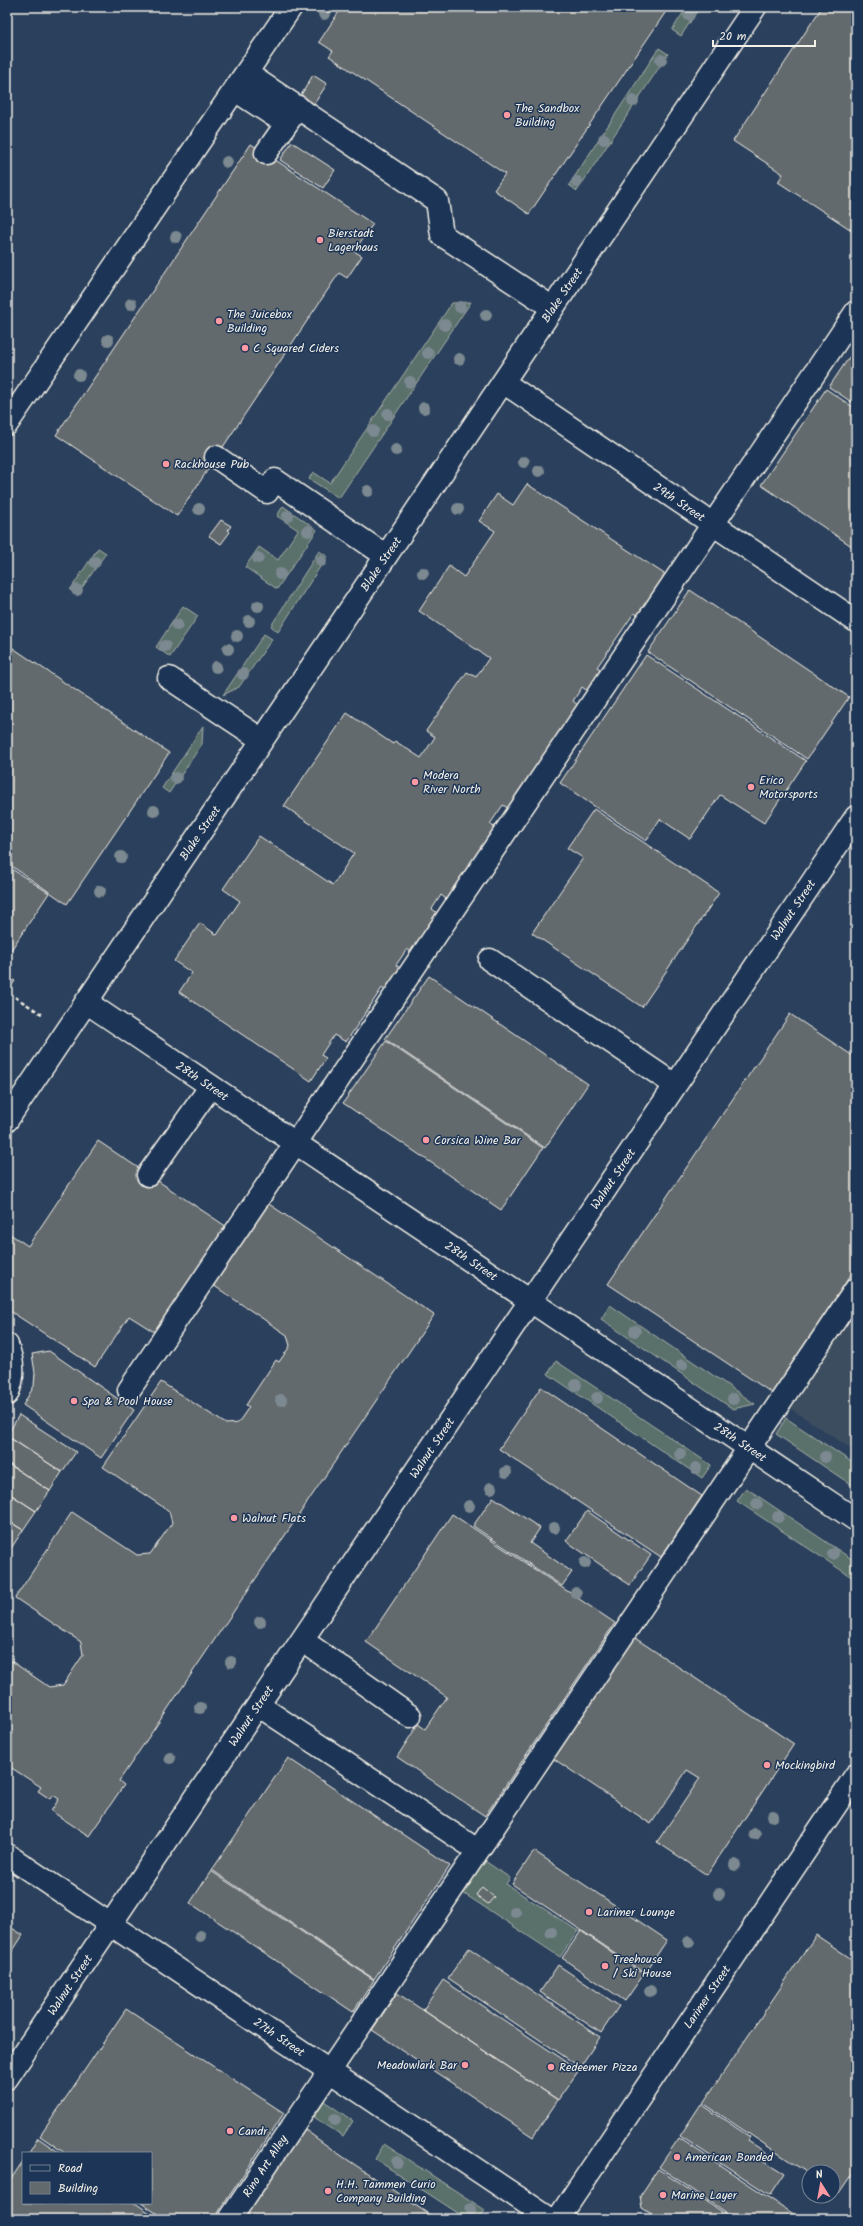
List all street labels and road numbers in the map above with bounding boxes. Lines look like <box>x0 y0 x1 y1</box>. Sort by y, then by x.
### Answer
street label: Blake Street <box>537 264 588 326</box>
street label: 29th Street <box>649 478 709 527</box>
street label: Blake Street <box>356 533 407 595</box>
street label: Blake Street <box>175 802 226 864</box>
street label: Walnut Street <box>766 876 821 945</box>
street label: 28th Street <box>171 1057 232 1106</box>
street label: Walnut Street <box>586 1145 641 1214</box>
street label: 28th Street <box>440 1237 501 1286</box>
street label: Walnut Street <box>405 1414 460 1483</box>
street label: 28th Street <box>709 1418 770 1467</box>
street label: Walnut Street <box>224 1682 279 1751</box>
street label: Walnut Street <box>43 1951 98 2020</box>
street label: Larimer Street <box>679 1961 736 2033</box>
street label: 27th Street <box>249 2013 309 2062</box>
street label: Rino Art Alley <box>238 2131 293 2201</box>

